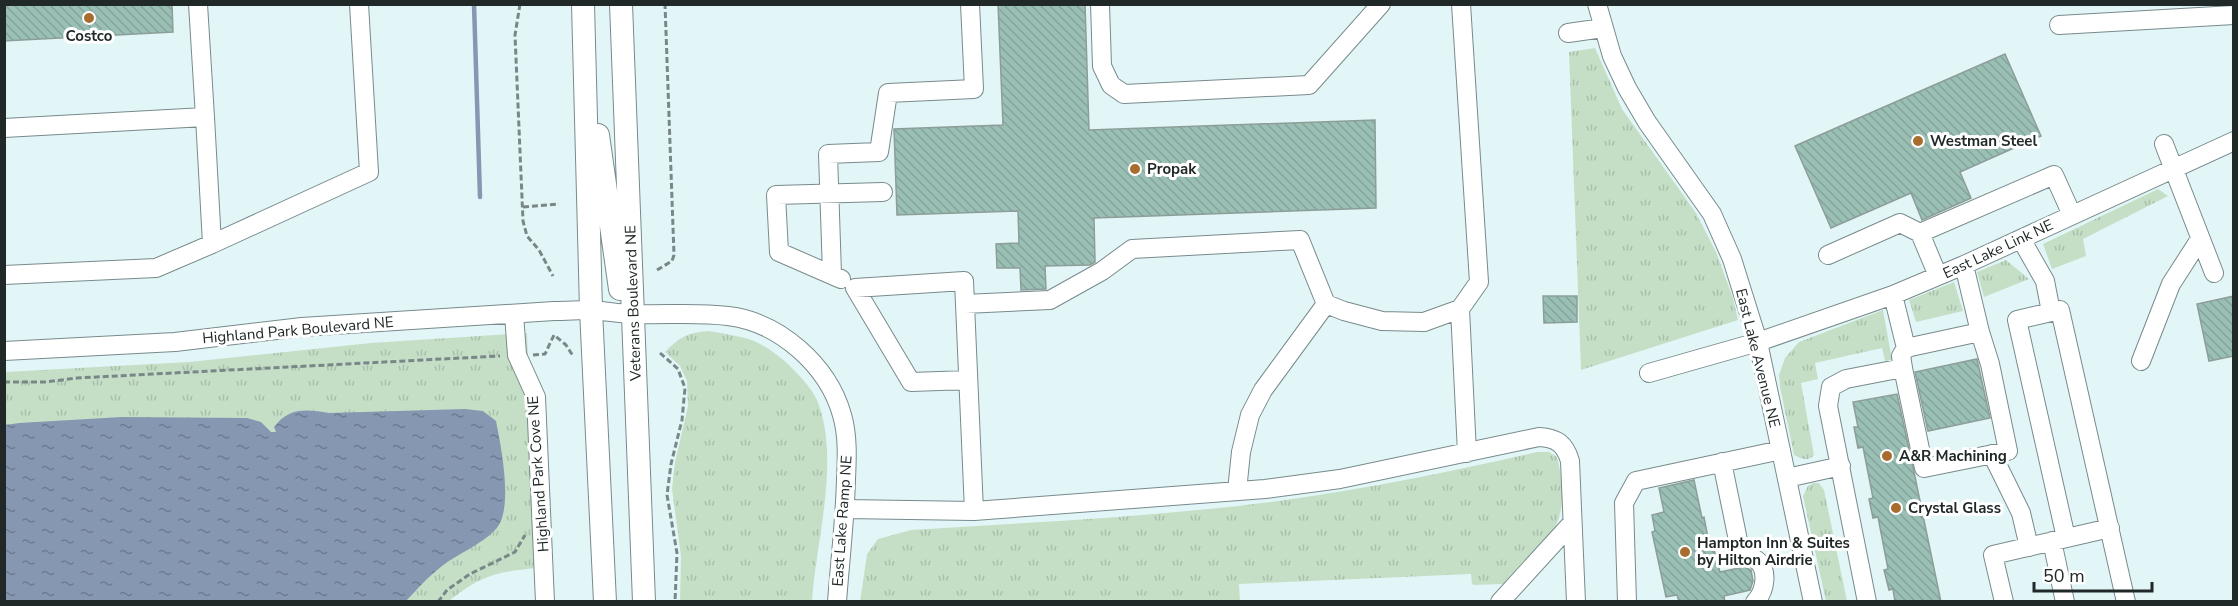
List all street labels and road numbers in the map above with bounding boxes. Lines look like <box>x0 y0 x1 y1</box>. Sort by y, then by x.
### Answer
street label: East Lake Link NE <box>1940 215 2056 283</box>
street label: Veterans Boulevard NE <box>620 225 646 382</box>
street label: East Lake Avenue NE <box>1731 286 1785 430</box>
street label: Highland Park Boulevard NE <box>202 312 394 348</box>
street label: Highland Park Cove NE <box>523 395 553 553</box>
street label: East Lake Ramp NE <box>827 455 857 587</box>

